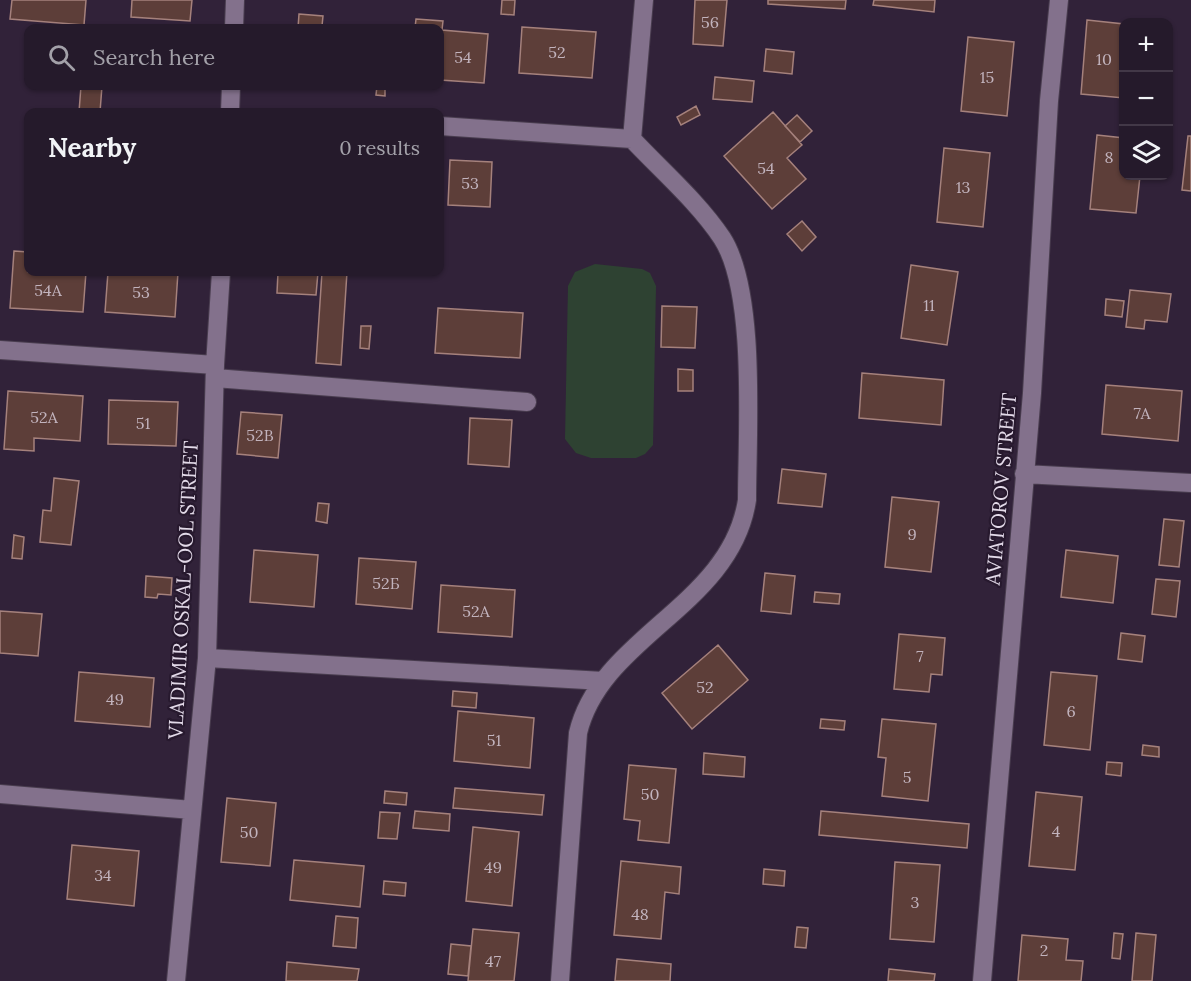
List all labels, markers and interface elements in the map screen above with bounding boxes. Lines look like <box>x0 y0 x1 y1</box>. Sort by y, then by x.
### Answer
house number: 56 <box>701 12 719 32</box>
map controls <box>1119 18 1173 180</box>
button: + <box>1119 18 1173 72</box>
search box <box>24 24 444 90</box>
icon: search <box>45 41 78 74</box>
house number: 52 <box>548 42 566 62</box>
text: Search here <box>93 43 215 71</box>
house number: 54 <box>454 47 472 67</box>
house number: 10 <box>1096 49 1112 69</box>
house number: 15 <box>980 67 994 87</box>
button: − <box>1119 72 1173 126</box>
button: layers <box>1119 126 1173 180</box>
text: Nearby <box>48 131 136 164</box>
text: 0 results <box>339 135 420 160</box>
house number: 8 <box>1105 147 1114 167</box>
house number: 54 <box>757 158 775 178</box>
house number: 53 <box>461 173 479 193</box>
house number: 13 <box>956 177 970 197</box>
house number: 54А <box>34 280 63 300</box>
house number: 53 <box>132 282 150 302</box>
house number: 11 <box>923 295 935 315</box>
street label: AVIATOROV STREET <box>980 392 1021 587</box>
house number: 7А <box>1133 403 1152 423</box>
house number: 52А <box>30 407 59 427</box>
house number: 51 <box>136 413 150 433</box>
house number: 52В <box>246 425 274 445</box>
street label: VLADIMIR OSKAL-OOL STREET <box>162 440 203 741</box>
house number: 9 <box>907 524 917 544</box>
house number: 52Б <box>372 573 400 593</box>
house number: 52А <box>462 601 491 621</box>
house number: 7 <box>916 646 924 666</box>
house number: 52 <box>696 677 714 697</box>
house number: 49 <box>106 689 124 709</box>
house number: 6 <box>1066 701 1076 721</box>
house number: 51 <box>487 730 501 750</box>
house number: 5 <box>903 767 911 787</box>
house number: 50 <box>641 784 659 804</box>
house number: 4 <box>1052 821 1061 841</box>
house number: 50 <box>240 822 258 842</box>
house number: 49 <box>484 857 502 877</box>
house number: 34 <box>94 865 112 885</box>
house number: 3 <box>911 892 920 912</box>
house number: 48 <box>631 904 649 924</box>
house number: 2 <box>1040 940 1048 960</box>
house number: 47 <box>485 951 502 971</box>

